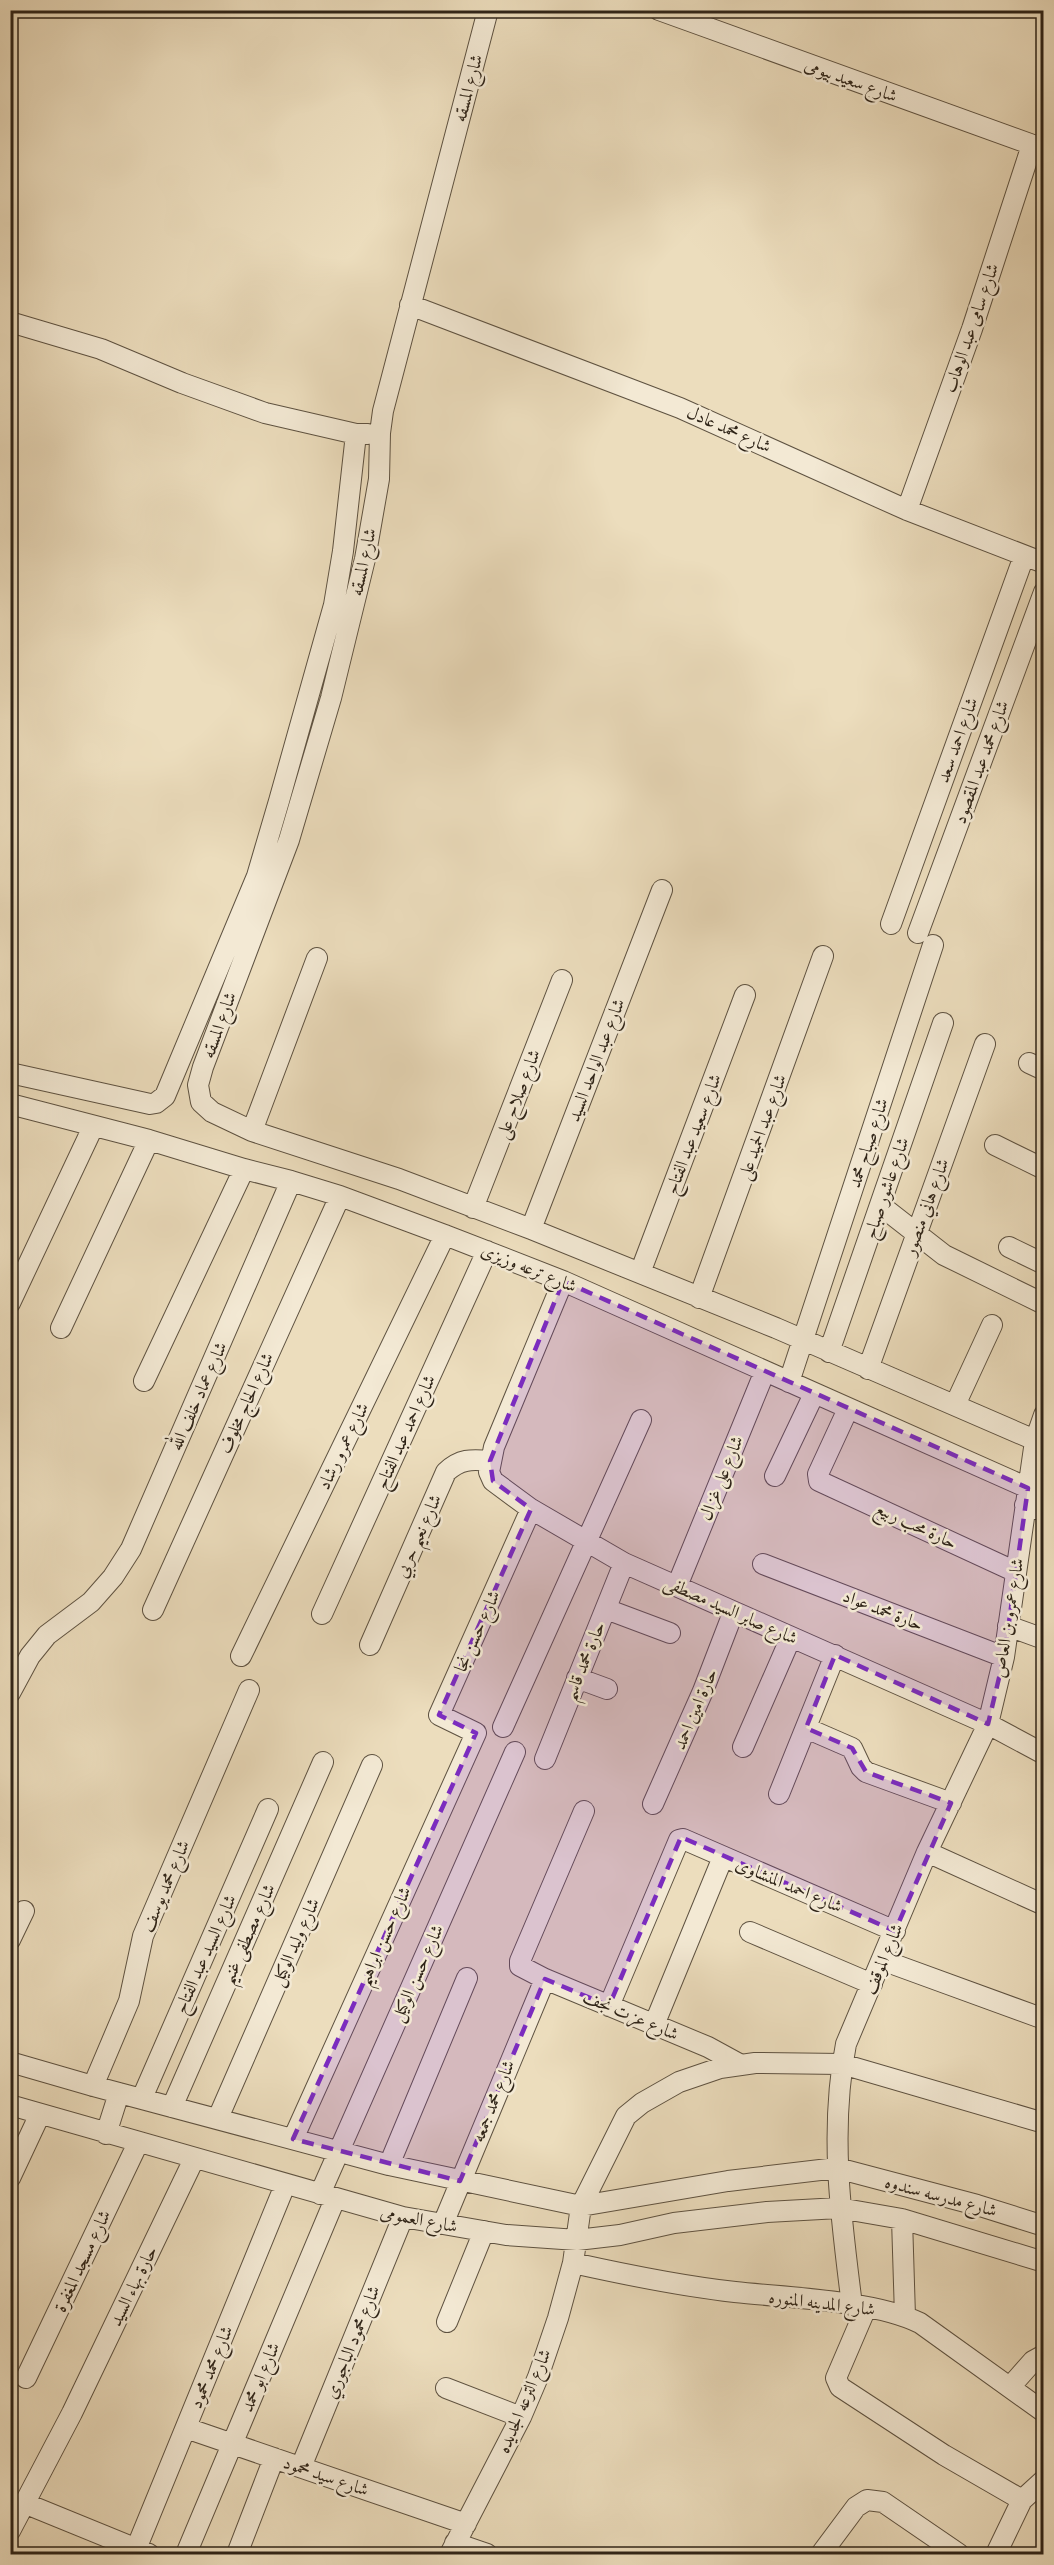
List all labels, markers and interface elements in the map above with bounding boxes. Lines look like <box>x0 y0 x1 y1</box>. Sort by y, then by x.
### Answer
street label: شارع المسقه <box>448 52 491 125</box>
street label: شارع سعيد بيومى <box>800 53 900 111</box>
street label: شارع سامى عبد الوهاب <box>939 260 1007 397</box>
street label: شارع محمد عادل <box>682 401 775 461</box>
street label: شارع المسقه <box>345 526 385 599</box>
street label: شارع احمد سعد <box>931 694 986 787</box>
street label: شارع محمد عبد المقصود <box>949 697 1017 828</box>
street label: شارع المسقه <box>197 989 245 1063</box>
street label: شارع عبد الواحد السيد <box>562 995 633 1126</box>
street label: شارع صلاح على <box>491 1046 550 1144</box>
street label: شارع سعيد عبد الفتاح <box>660 1071 731 1199</box>
street label: شارع عبد الحميد على <box>733 1071 795 1184</box>
street label: شارع صباح محمد <box>843 1095 898 1192</box>
street label: شارع عاشور صباح <box>858 1134 918 1243</box>
street label: شارع هاني منصور <box>898 1155 957 1262</box>
street label: شارع ترعه وزيزى <box>476 1239 580 1301</box>
street label: شارع عماد خلف الله <box>161 1337 235 1455</box>
street label: شارع الحاج مخلوف <box>214 1349 283 1459</box>
street label: شارع احمد عبد الفتاح <box>370 1371 445 1495</box>
street label: شارع عمرو رشاد <box>312 1399 377 1495</box>
street label: شارع على غزال <box>694 1432 752 1525</box>
street label: شارع نعيم حربي <box>390 1491 453 1584</box>
street label: حارة محب ربيع <box>869 1496 960 1558</box>
street label: شارع عمرو بن العاص <box>988 1556 1032 1680</box>
street label: شارع صابر السيد مصطفى <box>659 1571 801 1653</box>
street label: حارة محمد عواد <box>839 1585 926 1638</box>
street label: شارع حسن نجا <box>449 1587 508 1677</box>
street label: حارة محمد قاسم <box>558 1618 616 1706</box>
street label: حارة امين احمد <box>668 1665 725 1754</box>
street label: شارع محمد يوسف <box>136 1837 198 1937</box>
street label: شارع احمد المنشاوى <box>731 1853 846 1921</box>
street label: شارع مصطفى غنيم <box>216 1880 286 1991</box>
street label: شارع حسن ابراهيم <box>352 1883 422 1992</box>
street label: شارع السيد عبد الفتاح <box>169 1891 246 2019</box>
street label: شارع وليد الوكيل <box>266 1895 328 1991</box>
street label: شارع الموقف <box>858 1920 911 1999</box>
street label: شارع حسن الوكيل <box>386 1921 452 2027</box>
street label: شارع عزت نجف <box>578 1985 682 2049</box>
street label: شارع محمد جمعه <box>467 2057 523 2147</box>
street label: شارع مدرسه سندوه <box>882 2170 999 2225</box>
street label: شارع العمومى <box>378 2201 460 2241</box>
street label: شارع مسجد المغفرة <box>49 2206 119 2317</box>
street label: حارة بهاء السيد <box>104 2242 165 2331</box>
street label: شارع محمود الباجوري <box>319 2282 388 2403</box>
street label: شارع المدينه المنوره <box>767 2286 876 2324</box>
street label: شارع محمد محمود <box>184 2322 241 2413</box>
street label: شارع ابو محمد <box>235 2339 288 2417</box>
street label: شارع الترعه الجديده <box>492 2345 560 2458</box>
street label: شارع سيد محمود <box>279 2451 372 2505</box>

